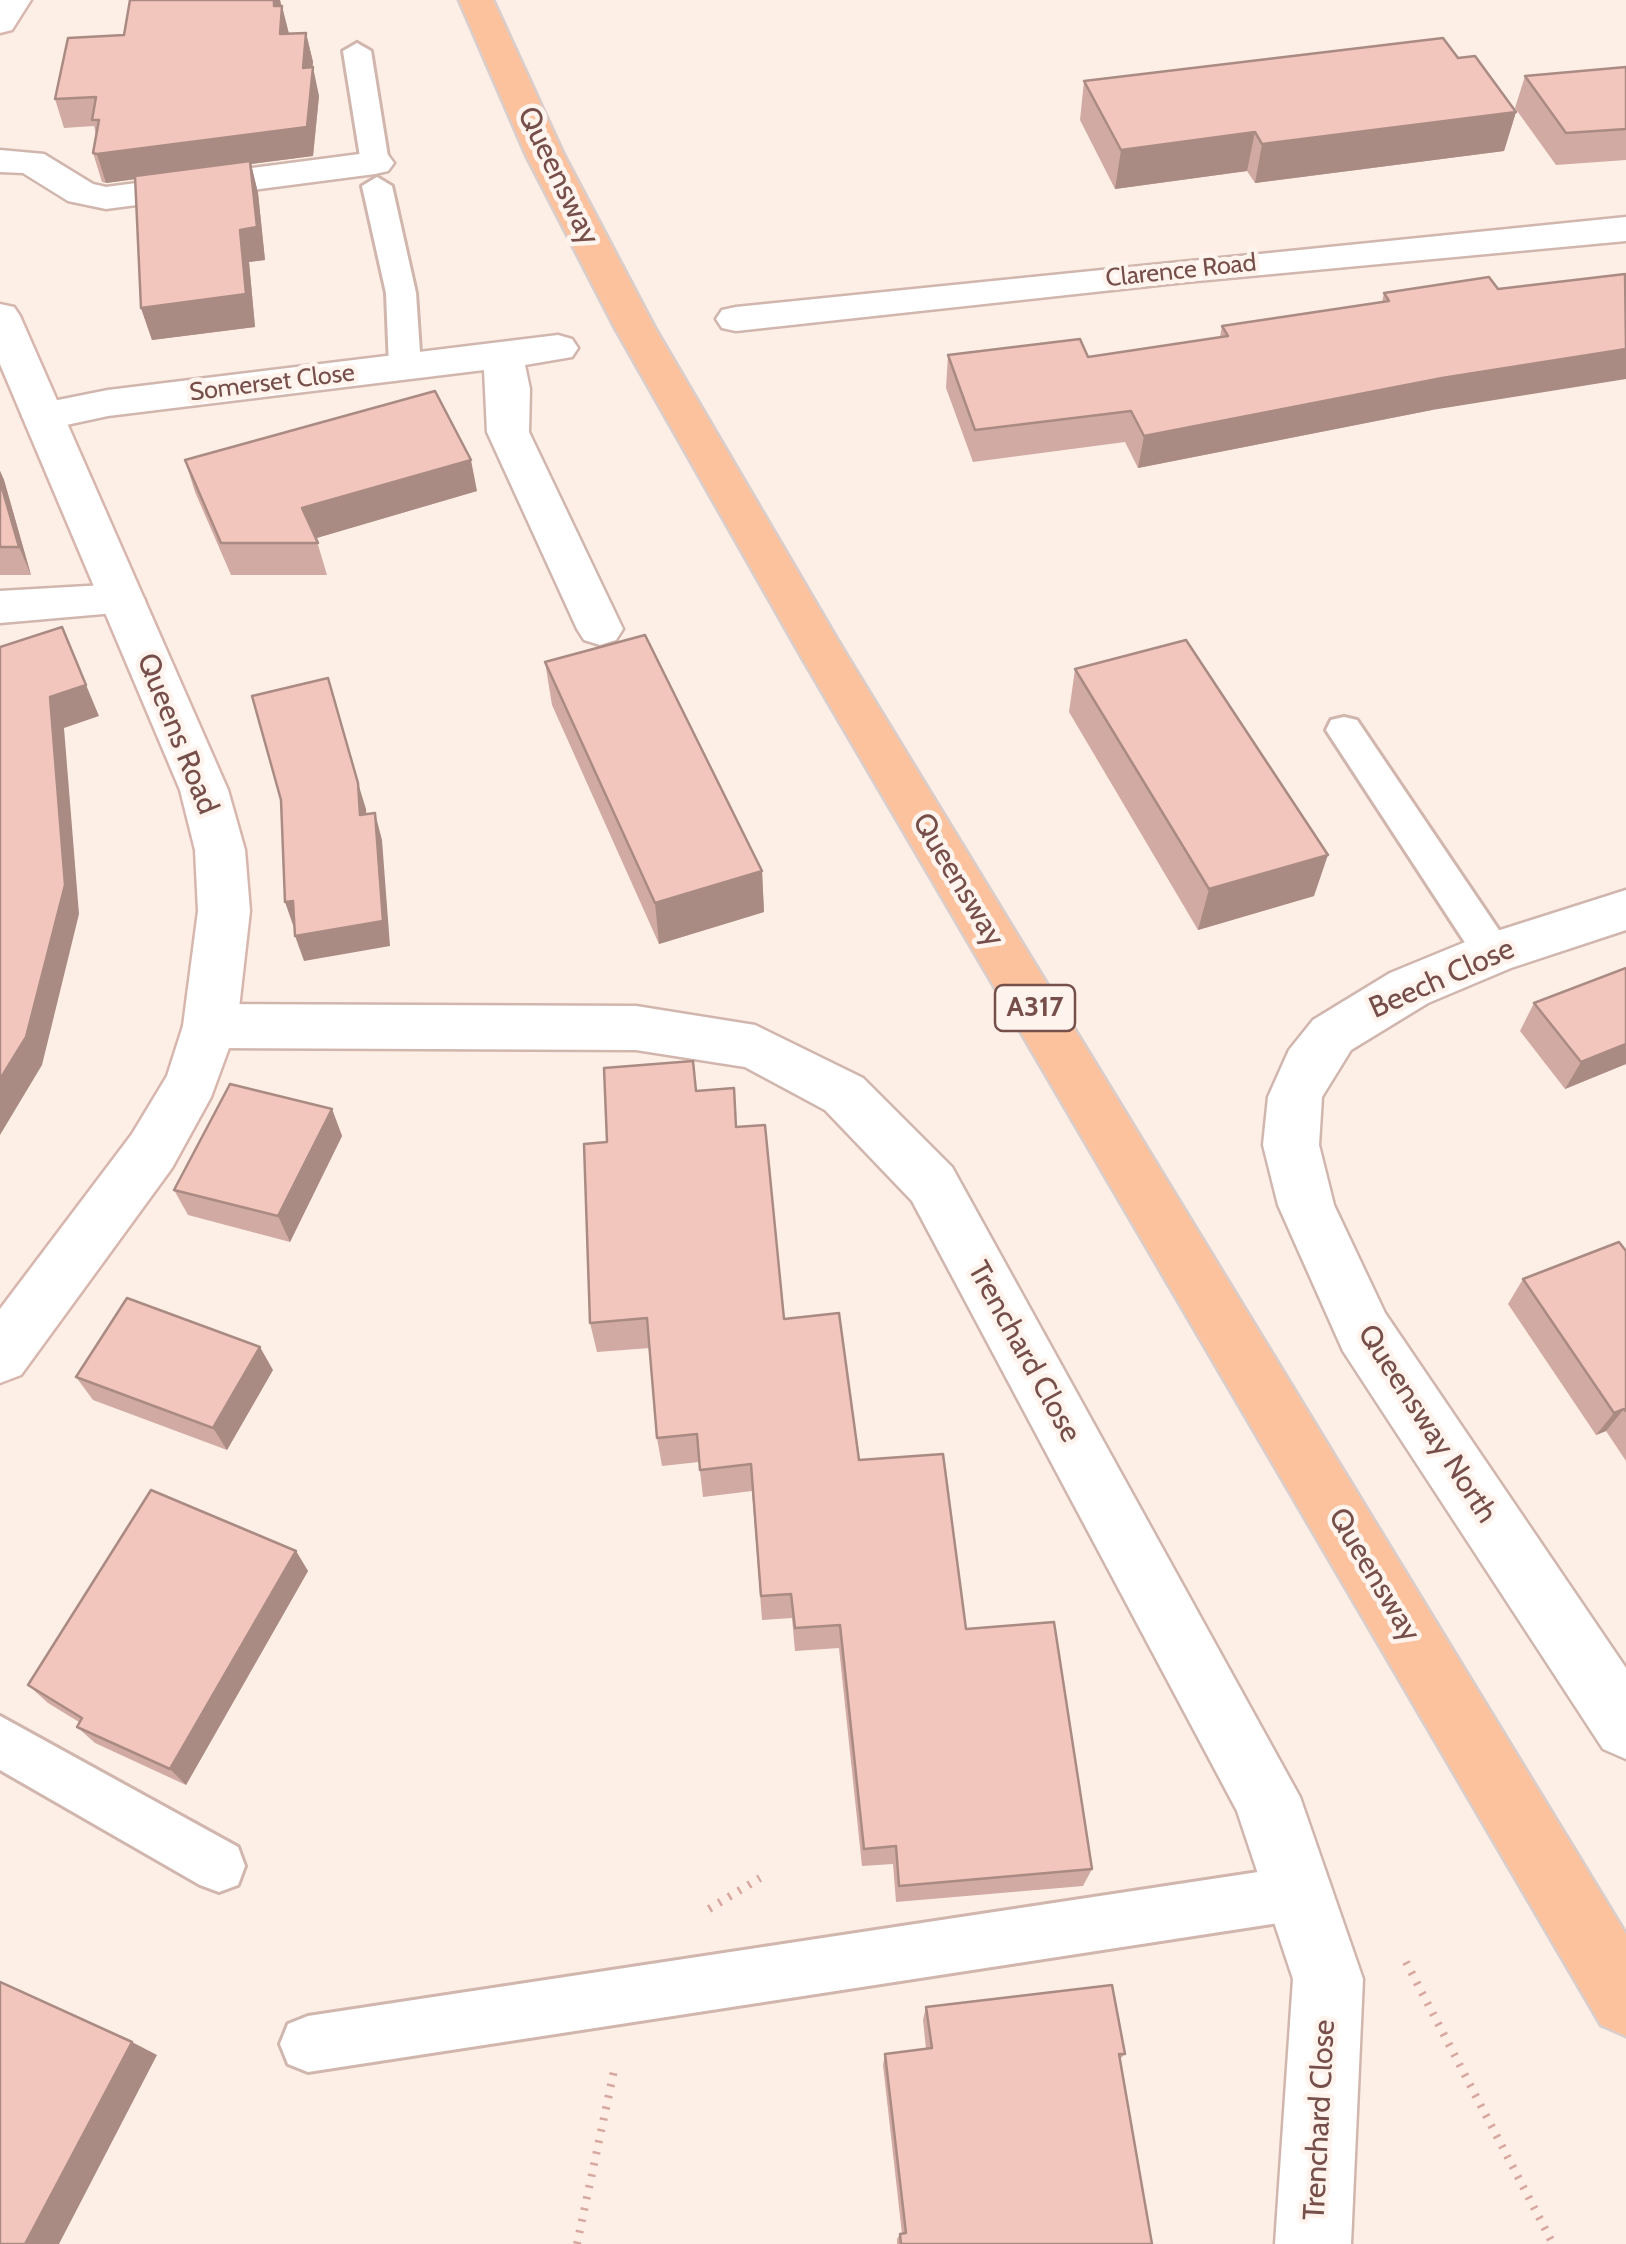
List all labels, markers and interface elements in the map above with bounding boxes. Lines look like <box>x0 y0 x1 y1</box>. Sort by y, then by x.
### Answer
street label: Queensway <box>509 101 607 251</box>
street label: Clarence Road <box>1104 248 1258 294</box>
street label: Somerset Close <box>188 358 356 408</box>
street label: Queens Road <box>128 648 226 820</box>
street label: Queensway <box>904 807 1012 953</box>
street label: Beech Close <box>1364 931 1520 1027</box>
road number: A317 <box>995 985 1075 1031</box>
street label: Trenchard Close <box>960 1255 1088 1449</box>
street label: Queensway North <box>1350 1318 1504 1530</box>
street label: Queensway <box>1320 1502 1428 1648</box>
street label: Trenchard Close <box>1297 2019 1343 2221</box>

